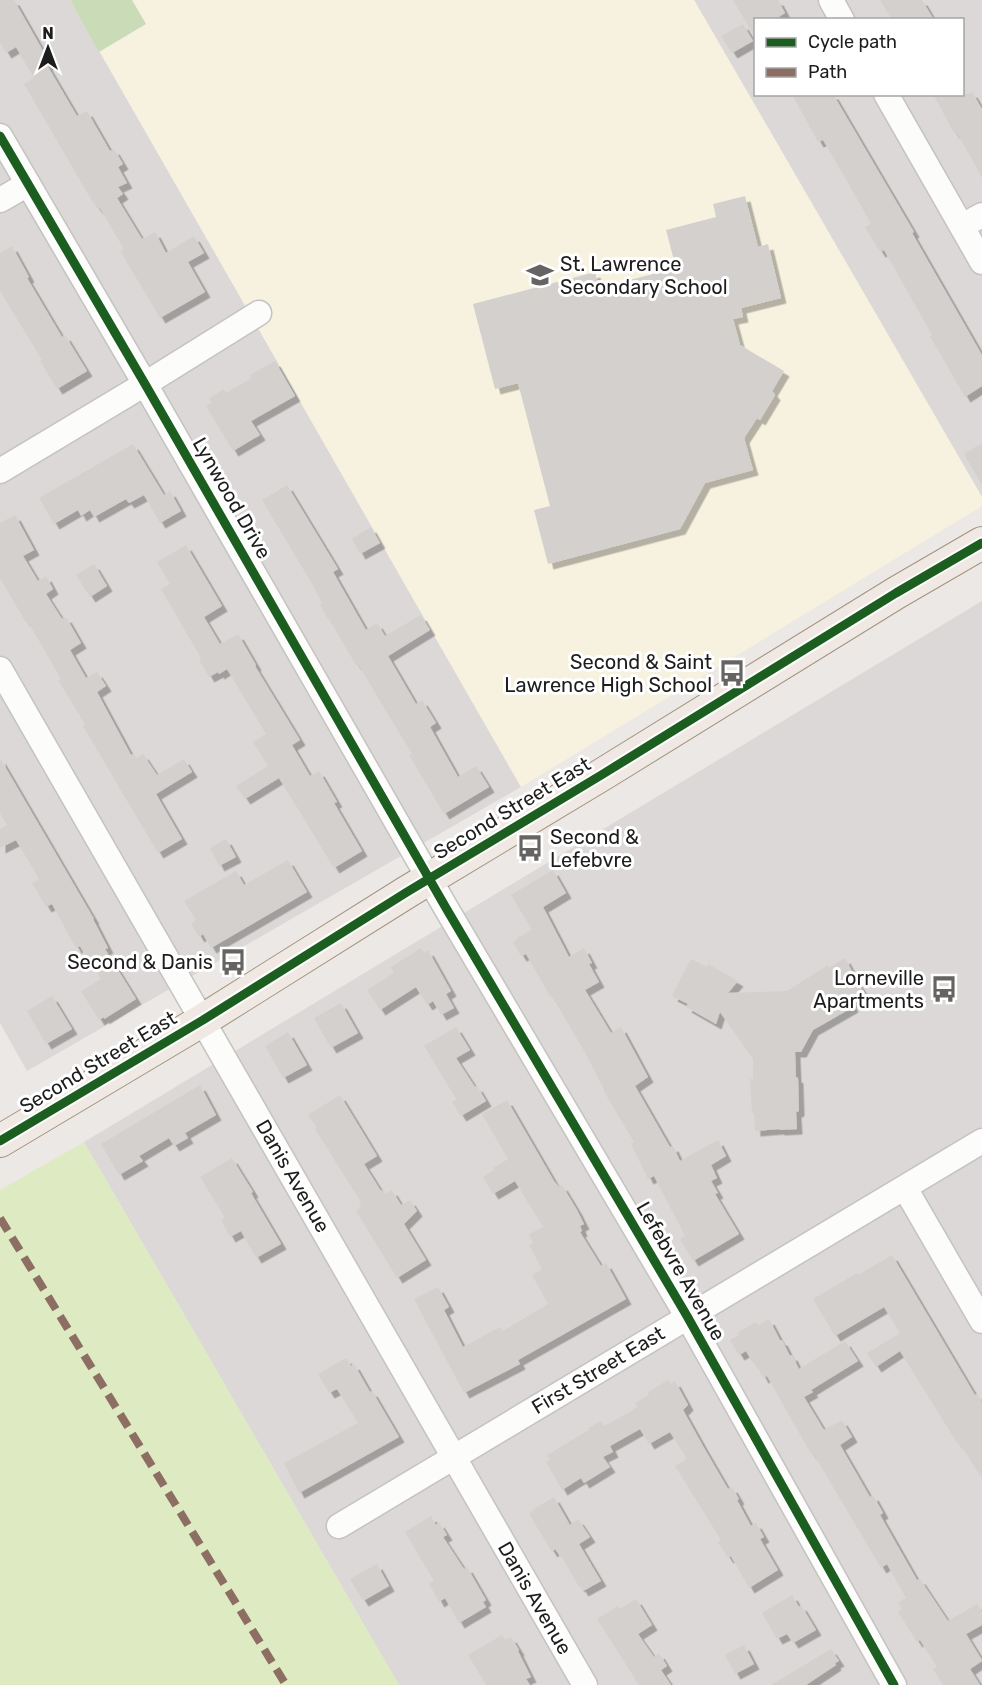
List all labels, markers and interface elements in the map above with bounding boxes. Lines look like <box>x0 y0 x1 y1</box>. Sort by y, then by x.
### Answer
north arrow <box>18 18 78 78</box>
legend <box>754 18 964 96</box>
text: N <box>42 24 54 43</box>
text: Cycle path <box>808 31 897 53</box>
text: Path <box>808 61 847 83</box>
place label: St. Lawrence Secondary School <box>560 252 728 299</box>
school or university icon: St. Lawrence Secondary School <box>525 260 555 290</box>
street label: Lynwood Drive <box>188 433 276 563</box>
place label: Second & Saint Lawrence High School <box>504 650 712 697</box>
bus stop icon: Second & Saint Lawrence High School <box>717 658 747 688</box>
street label: Second Street East <box>429 752 595 864</box>
place label: Second & Lefebvre <box>550 825 639 872</box>
bus stop icon: Second & Lefebvre <box>515 833 545 863</box>
bus stop icon: Second & Danis <box>218 947 248 977</box>
place label: Second & Danis <box>67 950 213 974</box>
place label: Lorneville Apartments <box>813 966 924 1013</box>
bus stop icon: Lorneville Apartments <box>929 974 959 1004</box>
street label: Second Street East <box>15 1006 181 1118</box>
street label: Danis Avenue <box>251 1115 335 1237</box>
street label: Lefebvre Avenue <box>631 1197 731 1345</box>
street label: First Street East <box>527 1321 669 1419</box>
street label: Danis Avenue <box>493 1537 577 1659</box>

